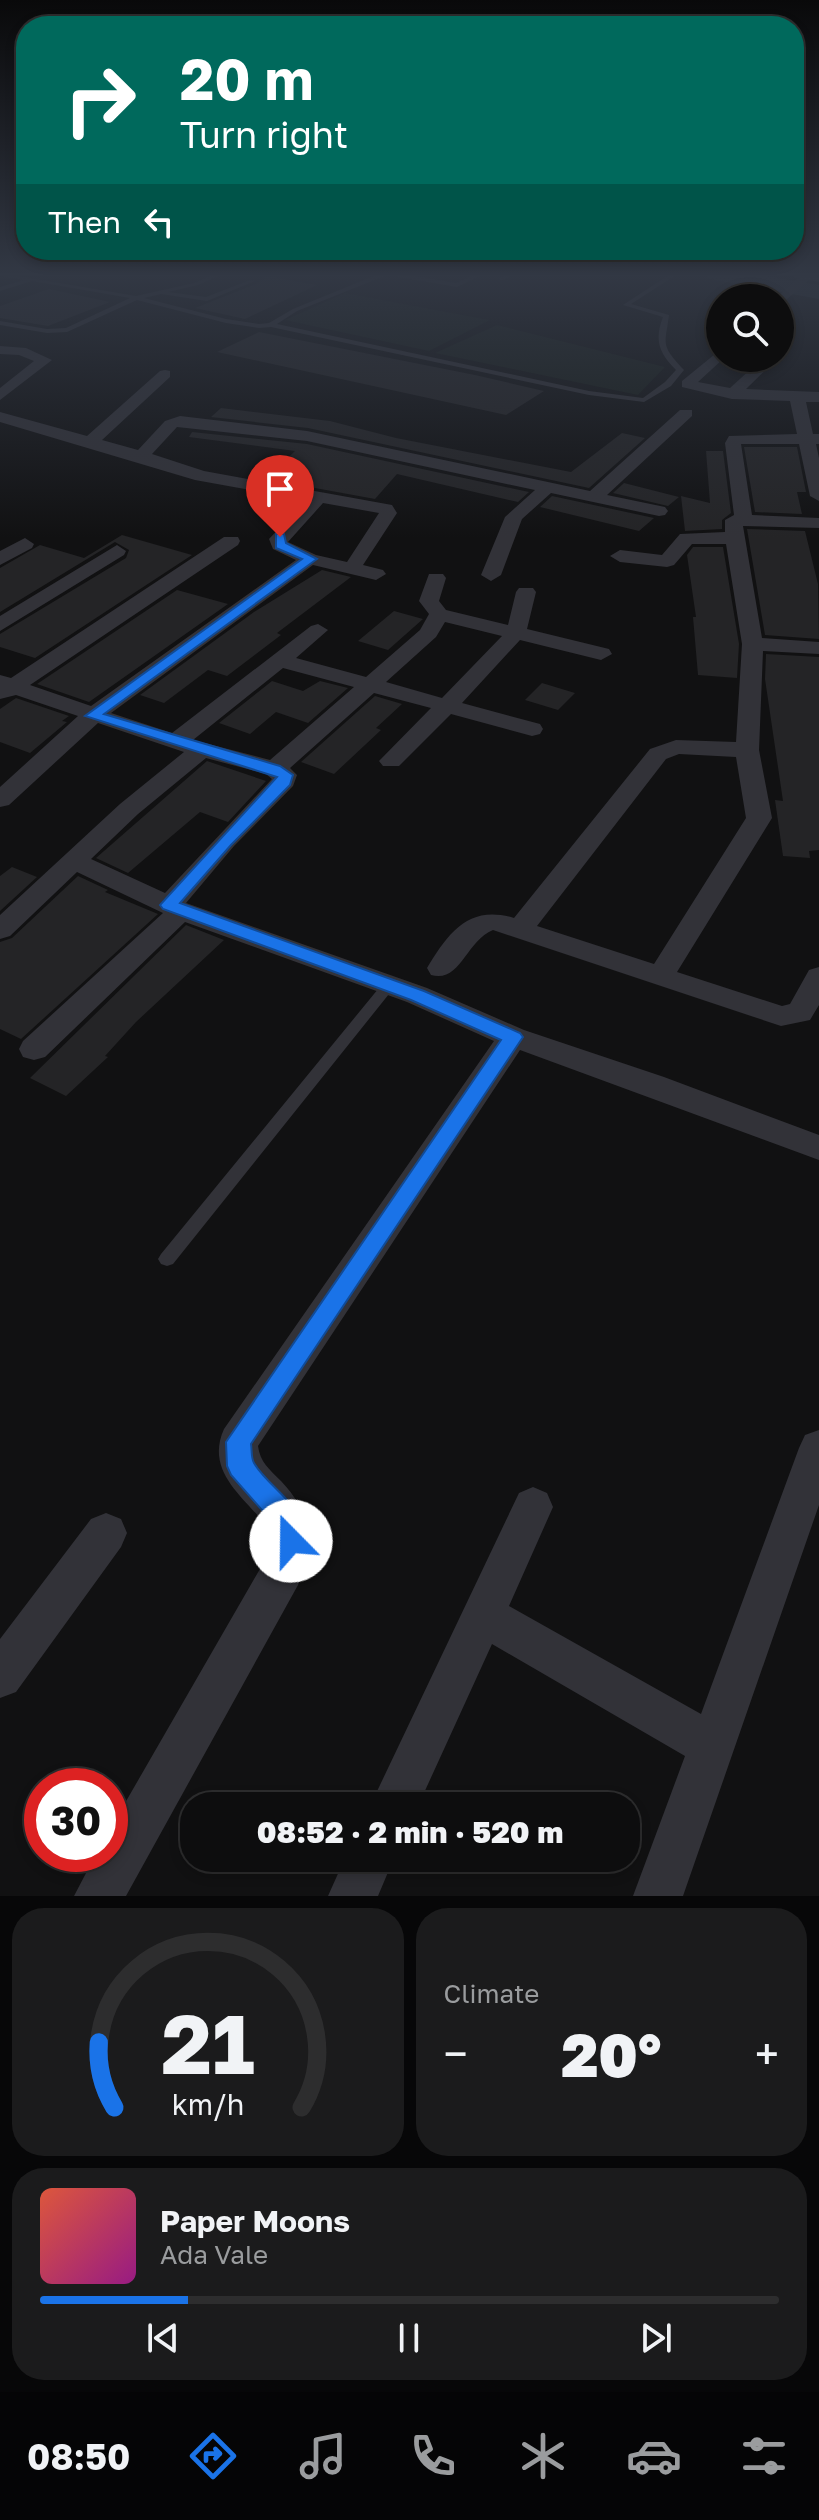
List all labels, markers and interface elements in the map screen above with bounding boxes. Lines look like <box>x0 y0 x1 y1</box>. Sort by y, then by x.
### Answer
text: 20 m <box>180 45 314 112</box>
icon: right <box>48 48 152 152</box>
text: Turn right <box>180 113 348 156</box>
icon: left <box>137 200 181 244</box>
text: Then <box>48 204 121 240</box>
map controls <box>706 284 794 372</box>
button: search <box>706 284 794 372</box>
pin <box>246 455 314 537</box>
icon: arrive <box>258 467 302 511</box>
position arrow <box>249 1499 333 1583</box>
speed limit sign: 30 <box>24 1768 128 1872</box>
text: 08:52 · 2 min · 520 m <box>257 1814 563 1850</box>
text: Climate <box>444 1978 539 2009</box>
text: 21 <box>161 1992 255 2092</box>
text: 20° <box>561 2018 661 2090</box>
text: − <box>444 2027 468 2080</box>
text: + <box>755 2027 779 2080</box>
text: km/h <box>171 2087 244 2121</box>
text: Paper Moons <box>160 2203 350 2239</box>
text: Ada Vale <box>160 2239 268 2270</box>
icon: previous <box>141 2316 185 2360</box>
icon: pause <box>387 2316 431 2360</box>
icon: next <box>634 2316 678 2360</box>
icon: directions <box>185 2428 241 2484</box>
icon: music <box>295 2428 351 2484</box>
icon: phone <box>405 2428 461 2484</box>
icon: climate <box>515 2428 571 2484</box>
icon: car <box>626 2428 682 2484</box>
icon: filters <box>736 2428 792 2484</box>
text: 08:50 <box>27 2435 130 2478</box>

